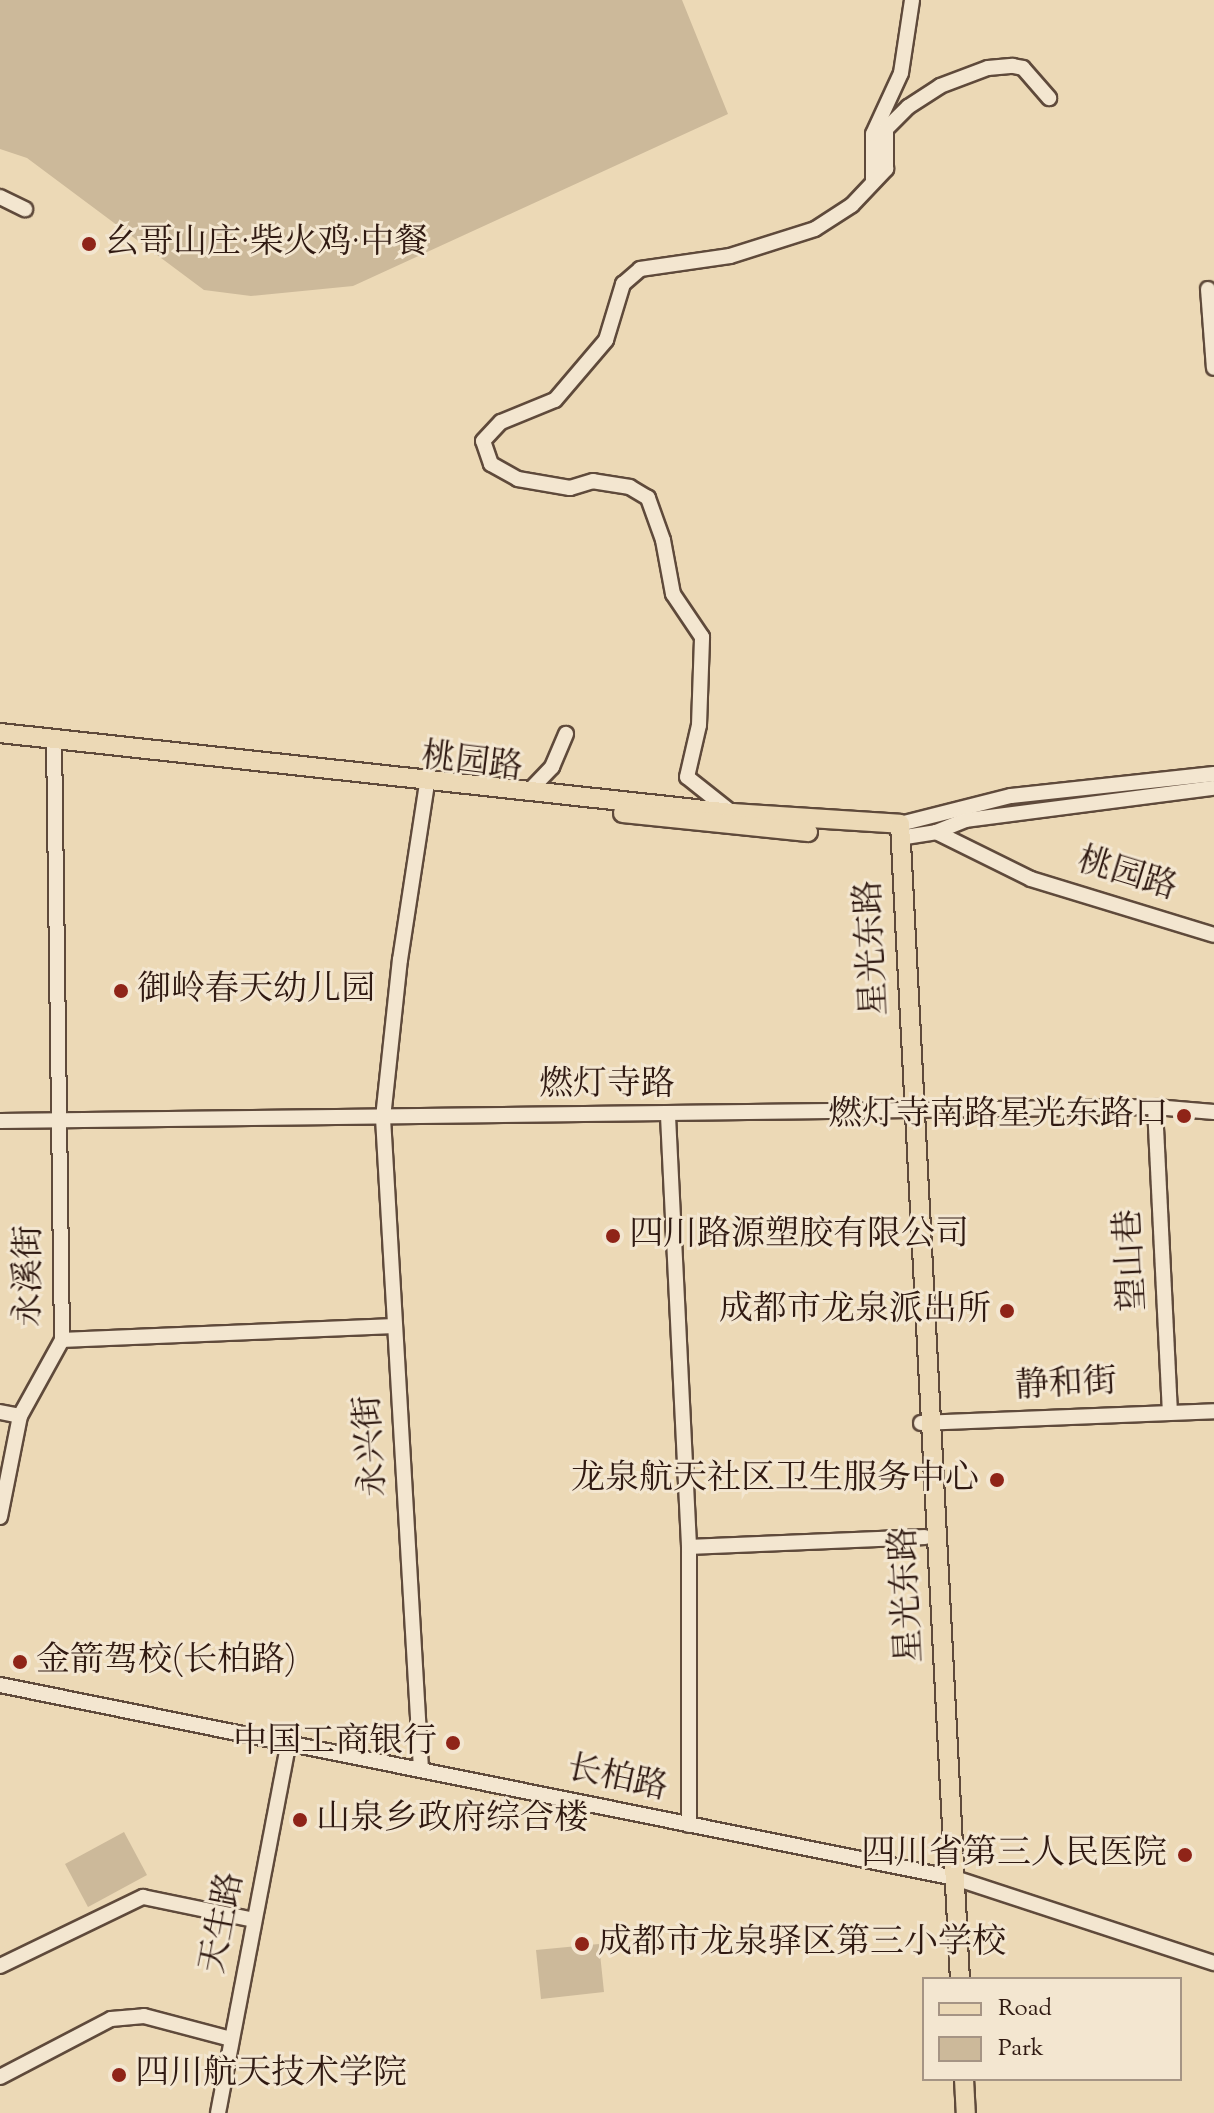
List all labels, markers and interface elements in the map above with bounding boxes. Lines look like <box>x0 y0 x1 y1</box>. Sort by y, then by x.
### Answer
place label: 幺哥山庄·柴火鸡·中餐 <box>105 224 428 264</box>
marker: 幺哥山庄·柴火鸡·中餐 <box>80 235 98 253</box>
street label: 桃园路 <box>419 737 525 789</box>
street label: 桃园路 <box>1072 841 1182 909</box>
street label: 星光东路 <box>849 879 897 1017</box>
place label: 御岭春天幼儿园 <box>137 971 375 1011</box>
marker: 御岭春天幼儿园 <box>112 982 130 1000</box>
street label: 燃灯寺路 <box>539 1066 675 1106</box>
place label: 燃灯寺南路星光东路口 <box>828 1096 1168 1136</box>
marker: 燃灯寺南路星光东路口 <box>1175 1107 1193 1125</box>
street label: 望山巷 <box>1109 1208 1155 1312</box>
place label: 四川路源塑胶有限公司 <box>629 1216 969 1256</box>
street label: 永溪街 <box>10 1225 50 1327</box>
marker: 四川路源塑胶有限公司 <box>604 1227 622 1245</box>
place label: 成都市龙泉派出所 <box>719 1291 991 1331</box>
marker: 成都市龙泉派出所 <box>998 1302 1016 1320</box>
street label: 静和街 <box>1014 1362 1118 1408</box>
street label: 永兴街 <box>348 1394 396 1498</box>
place label: 龙泉航天社区卫生服务中心 <box>571 1460 979 1500</box>
marker: 龙泉航天社区卫生服务中心 <box>986 1469 1008 1491</box>
street label: 星光东路 <box>884 1526 932 1664</box>
place label: 金箭驾校(长柏路) <box>36 1642 296 1682</box>
marker: 金箭驾校(长柏路) <box>11 1653 29 1671</box>
place label: 中国工商银行 <box>233 1723 437 1763</box>
marker: 中国工商银行 <box>444 1734 462 1752</box>
street label: 长柏路 <box>563 1748 671 1810</box>
place label: 山泉乡政府综合楼 <box>316 1800 588 1840</box>
marker: 山泉乡政府综合楼 <box>291 1811 309 1829</box>
place label: 四川省第三人民医院 <box>861 1835 1167 1875</box>
marker: 四川省第三人民医院 <box>1174 1844 1196 1866</box>
street label: 天生路 <box>193 1869 253 1977</box>
place label: 成都市龙泉驿区第三小学校 <box>598 1924 1006 1964</box>
marker: 成都市龙泉驿区第三小学校 <box>573 1935 591 1953</box>
legend <box>922 1977 1182 2081</box>
text: Road <box>998 1992 1052 2026</box>
text: Park <box>998 2032 1044 2066</box>
place label: 四川航天技术学院 <box>135 2055 407 2095</box>
marker: 四川航天技术学院 <box>110 2066 128 2084</box>

